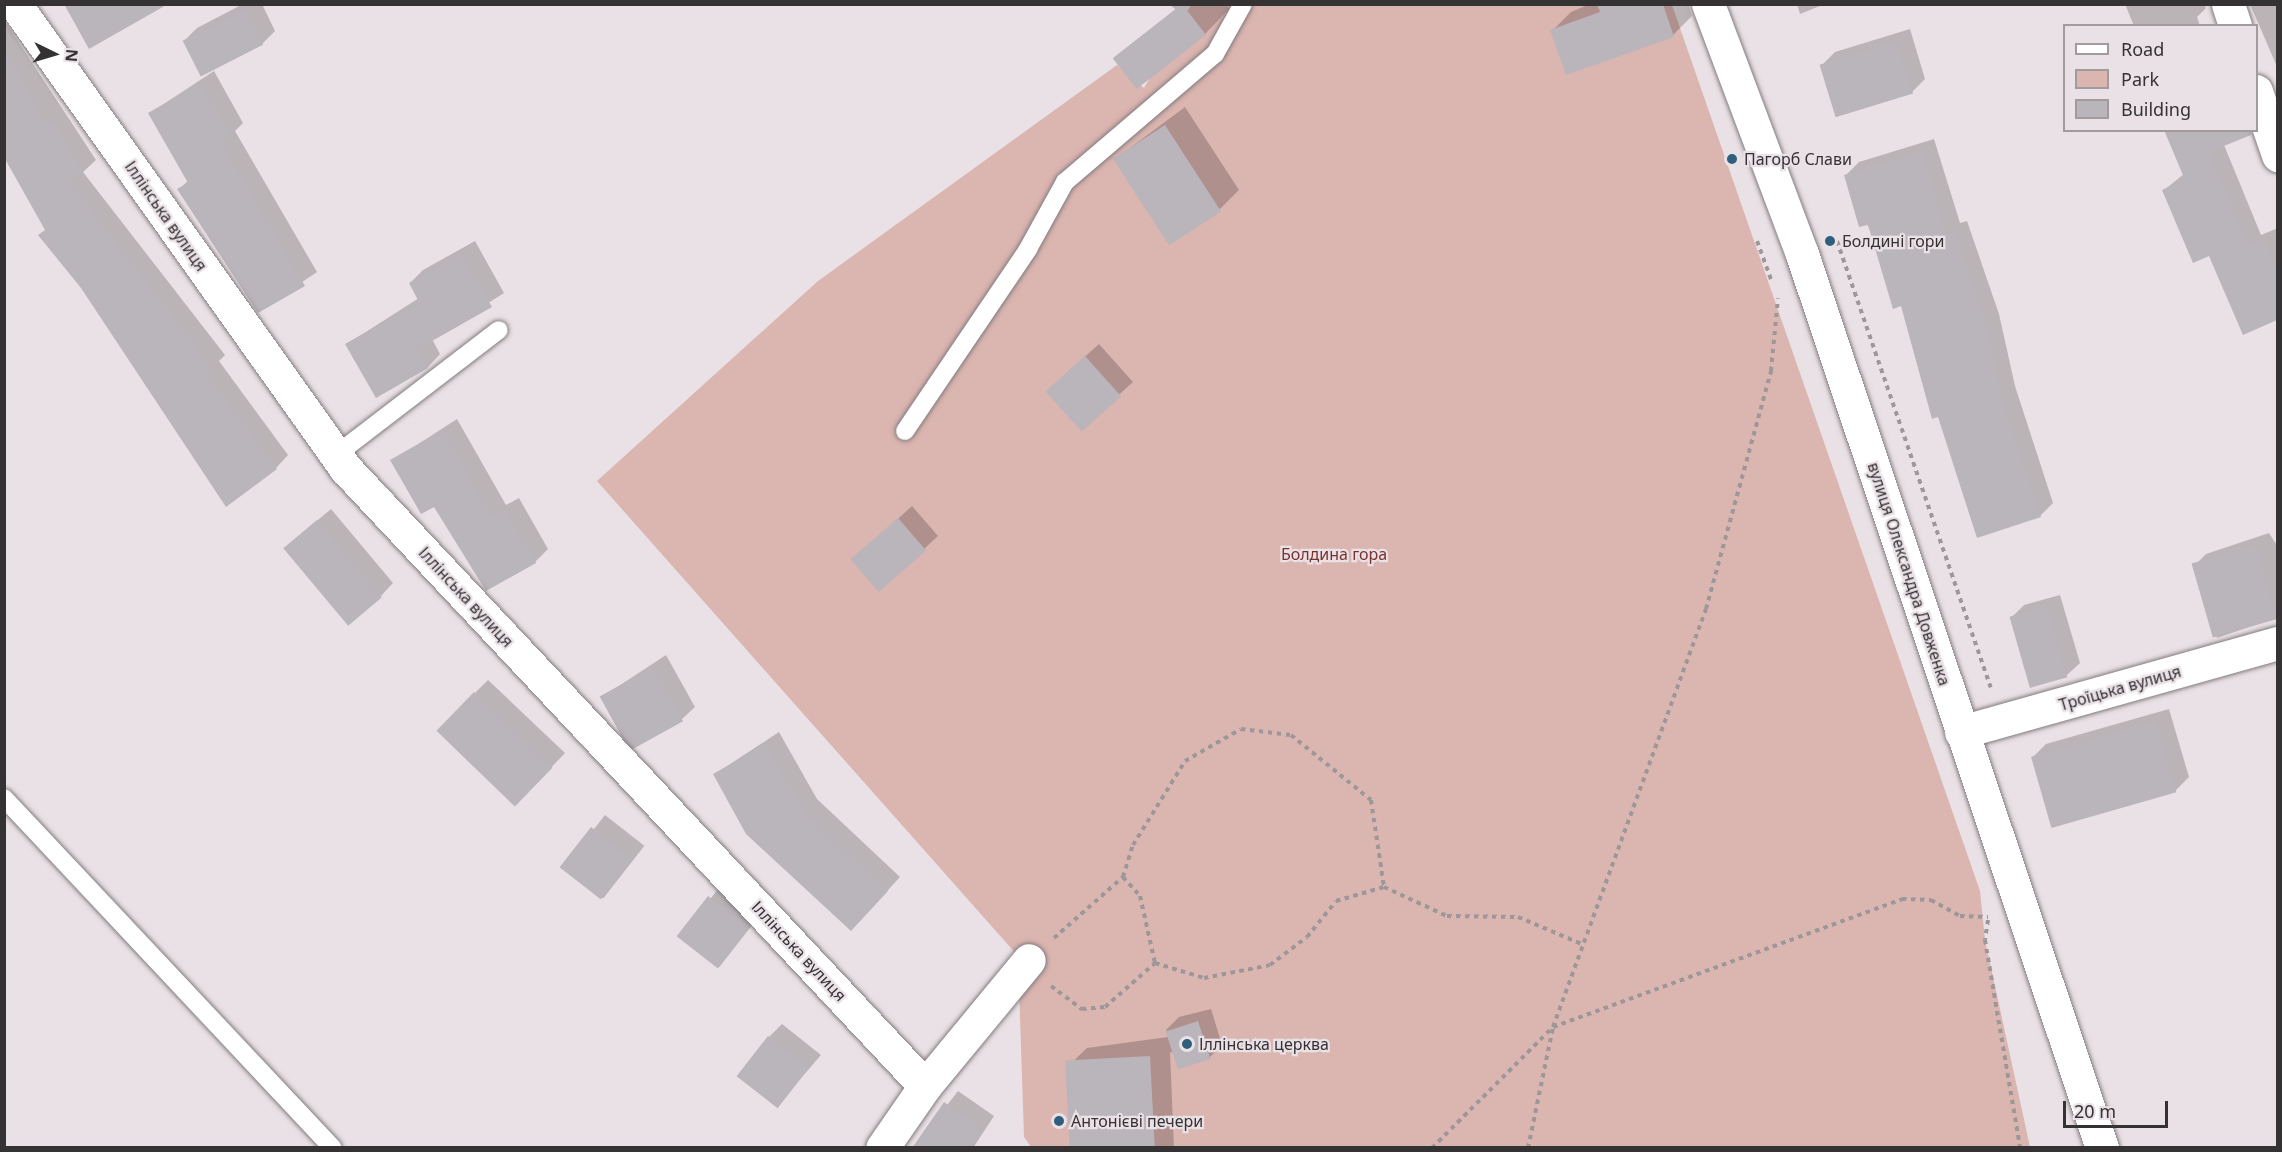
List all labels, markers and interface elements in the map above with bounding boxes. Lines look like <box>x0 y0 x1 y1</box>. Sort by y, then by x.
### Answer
north arrow <box>24 24 84 84</box>
legend <box>2063 24 2258 132</box>
text: Road <box>2121 37 2164 61</box>
text: N <box>60 48 83 63</box>
text: Park <box>2121 67 2159 91</box>
text: Building <box>2121 97 2191 121</box>
place label: Пагорб Слави <box>1744 149 1852 169</box>
marker: Пагорб Слави <box>1725 152 1739 166</box>
street label: Іллінська вулиця <box>121 157 211 275</box>
place label: Болдині гори <box>1842 231 1944 251</box>
marker: Болдині гори <box>1823 234 1837 248</box>
street label: вулиця Олександра Довженка <box>1864 460 1954 688</box>
street label: Іллінська вулиця <box>415 543 517 651</box>
park label: Болдина гора <box>1281 544 1387 564</box>
street label: Троїцька вулиця <box>2057 661 2183 715</box>
street label: Іллінська вулиця <box>748 897 850 1005</box>
place label: Іллінська церква <box>1199 1034 1329 1054</box>
marker: Іллінська церква <box>1180 1037 1194 1051</box>
scale bar <box>2066 1089 2171 1127</box>
text: 20 m <box>2074 1099 2116 1123</box>
place label: Антонієві печери <box>1071 1111 1203 1131</box>
marker: Антонієві печери <box>1052 1114 1066 1128</box>

